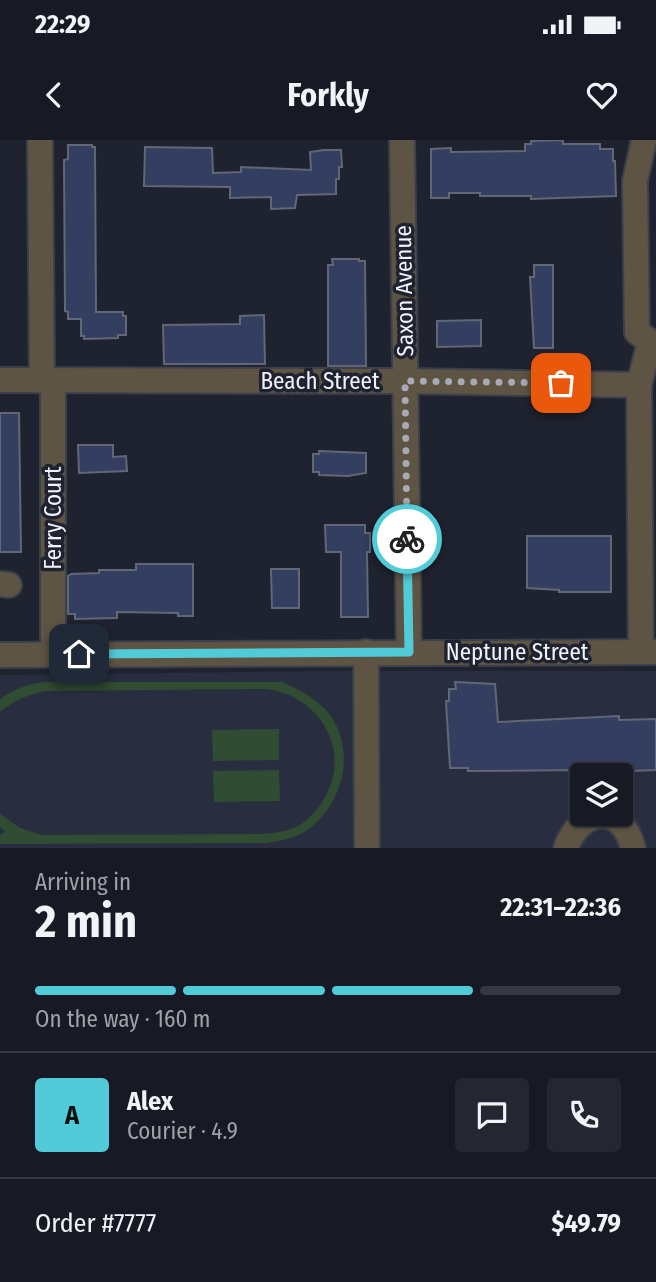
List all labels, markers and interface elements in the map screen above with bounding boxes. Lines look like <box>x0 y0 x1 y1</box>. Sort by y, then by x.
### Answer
text: 22:29 <box>35 9 90 40</box>
icon: back <box>35 76 73 114</box>
text: Forkly <box>287 76 369 114</box>
icon: heart <box>583 76 621 114</box>
street label: Saxon Avenue <box>389 225 419 357</box>
pin <box>531 353 591 413</box>
icon: bag <box>542 364 580 402</box>
street label: Beach Street <box>261 367 380 395</box>
street label: Ferry Court <box>39 466 67 570</box>
courier <box>372 504 442 574</box>
icon: bike <box>388 520 426 558</box>
pin <box>49 624 109 684</box>
icon: home <box>60 635 98 673</box>
street label: Neptune Street <box>446 638 589 666</box>
map controls <box>570 763 633 826</box>
button: layers <box>570 763 633 826</box>
text: Arriving in <box>35 868 131 896</box>
text: 22:31–22:36 <box>500 892 621 923</box>
text: 2 min <box>35 894 137 949</box>
text: On the way · 160 m <box>35 1005 210 1033</box>
button: chat <box>455 1078 529 1152</box>
button: phone <box>547 1078 621 1152</box>
text: Alex <box>127 1086 173 1117</box>
text: A <box>65 1100 79 1131</box>
text: Courier · 4.9 <box>127 1117 238 1145</box>
text: Order #7777 <box>35 1208 156 1239</box>
text: $49.79 <box>551 1208 621 1239</box>

